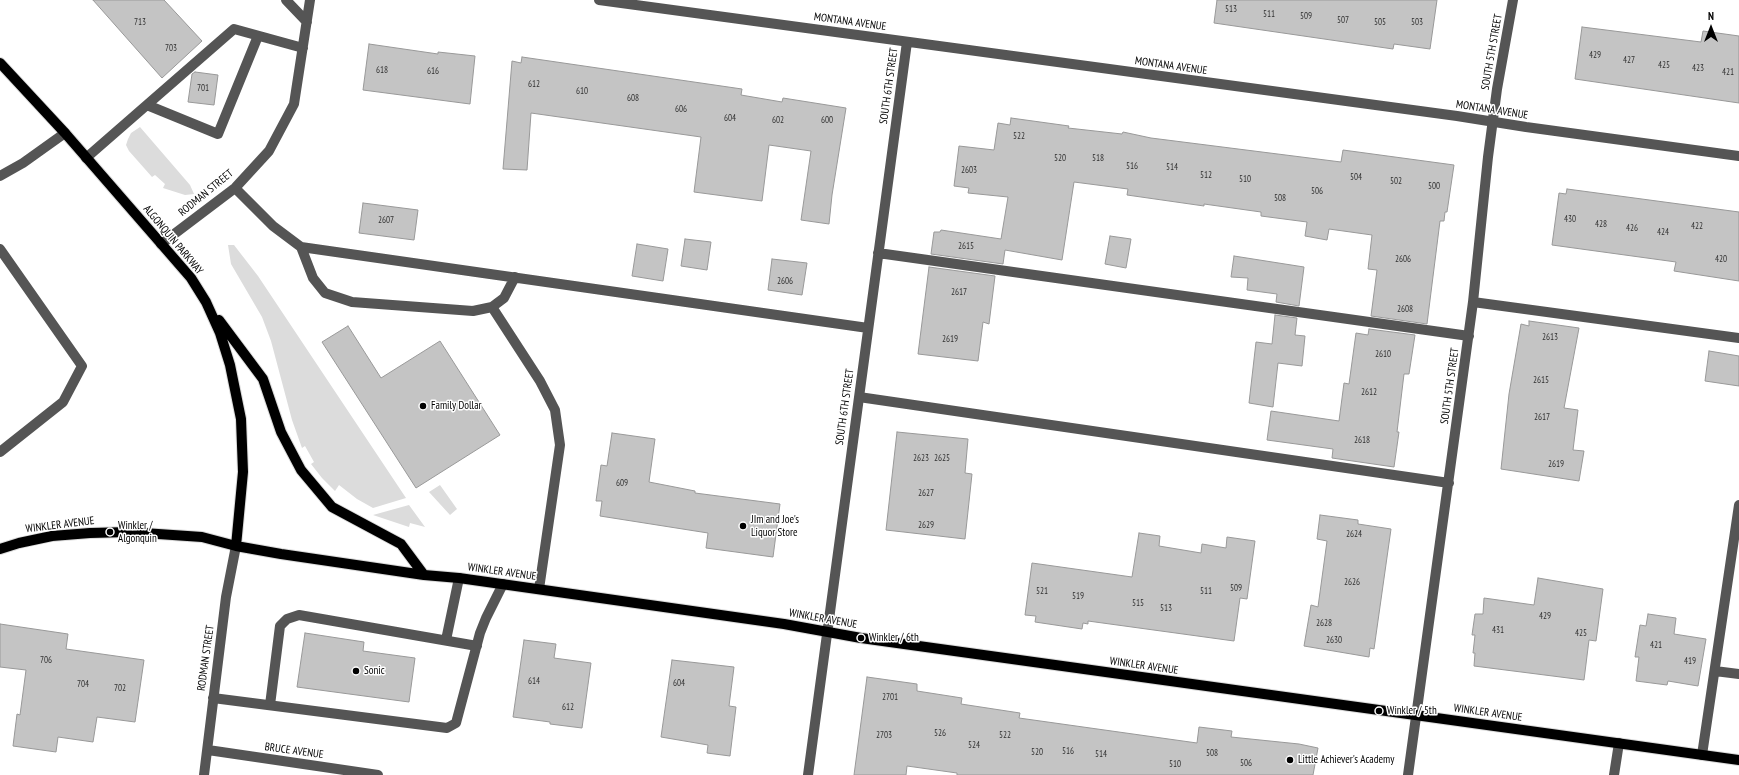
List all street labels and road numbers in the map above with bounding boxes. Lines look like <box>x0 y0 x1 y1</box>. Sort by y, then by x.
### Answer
street label: MONTANA AVENUE <box>813 10 887 34</box>
street label: SOUTH 5TH STREET <box>1479 13 1505 91</box>
street label: SOUTH 6TH STREET <box>877 47 901 125</box>
street label: MONTANA AVENUE <box>1134 54 1208 78</box>
street label: MONTANA AVENUE <box>1455 98 1529 122</box>
street label: RODMAN STREET <box>176 167 236 219</box>
street label: ALGONQUIN PARKWAY <box>140 203 206 277</box>
street label: SOUTH 5TH STREET <box>1438 347 1462 425</box>
street label: SOUTH 6TH STREET <box>833 368 857 446</box>
street label: WINKLER AVENUE <box>25 514 95 536</box>
street label: WINKLER AVENUE <box>467 561 537 583</box>
street label: WINKLER AVENUE <box>788 606 858 632</box>
street label: RODMAN STREET <box>195 624 217 692</box>
street label: WINKLER AVENUE <box>1109 655 1179 677</box>
street label: WINKLER AVENUE <box>1453 702 1523 724</box>
street label: BRUCE AVENUE <box>264 740 324 762</box>

